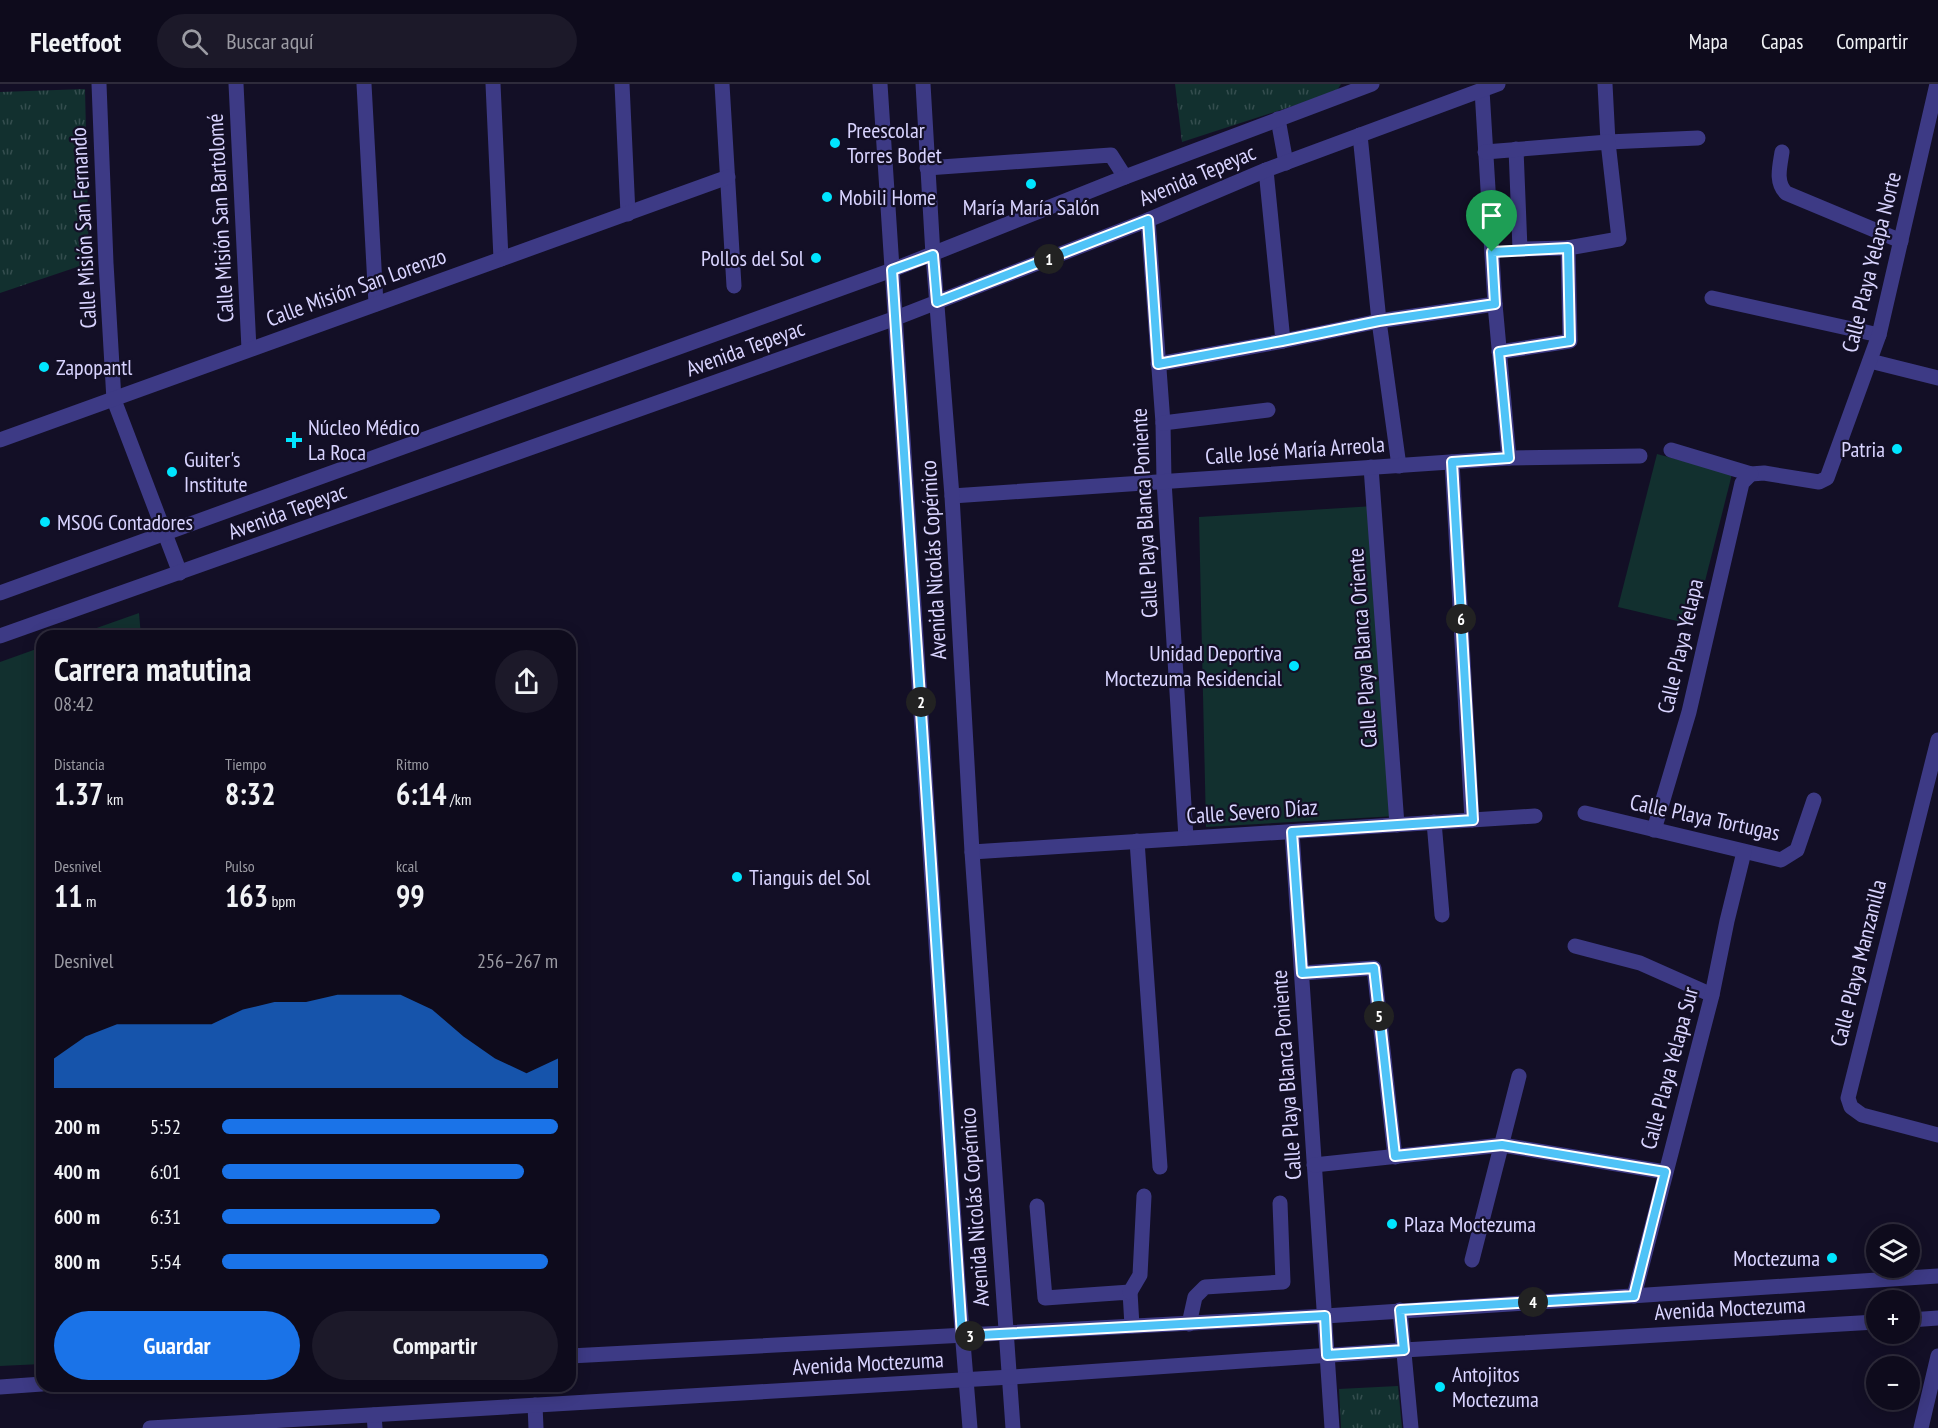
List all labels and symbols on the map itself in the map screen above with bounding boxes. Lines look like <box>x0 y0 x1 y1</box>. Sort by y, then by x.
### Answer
street label: Calle Misión San Bartolomé <box>201 113 239 323</box>
place label: Preescolar Torres Bodet <box>847 116 942 169</box>
street label: Calle Misión San Fernando <box>64 127 102 329</box>
marker: Preescolar Torres Bodet <box>828 136 842 150</box>
street label: Avenida Tepeyac <box>1134 138 1260 212</box>
street label: Calle Playa Yelapa Norte <box>1835 169 1907 355</box>
marker: María María Salón <box>1024 177 1038 191</box>
place label: Mobili Home <box>839 183 936 211</box>
marker: Mobili Home <box>820 190 834 204</box>
pin <box>1466 190 1517 252</box>
place label: María María Salón <box>963 193 1099 221</box>
street label: Calle Misión San Lorenzo <box>262 241 450 333</box>
place label: Pollos del Sol <box>701 244 805 272</box>
pin: 1 <box>1034 244 1064 274</box>
marker: Pollos del Sol <box>809 251 823 265</box>
street label: Avenida Tepeyac <box>682 314 808 382</box>
place label: Zapopantl <box>56 353 133 381</box>
marker: Zapopantl <box>37 360 51 374</box>
street label: Calle Playa Blanca Poniente <box>1125 407 1163 619</box>
place label: Núcleo Médico La Roca <box>308 413 420 466</box>
street label: Calle José María Arreola <box>1204 430 1386 470</box>
marker: Núcleo Médico La Roca <box>285 431 303 449</box>
place label: Patria <box>1841 435 1885 463</box>
marker: Patria <box>1890 442 1904 456</box>
place label: Guiter's Institute <box>184 445 248 498</box>
street label: Avenida Nicolás Copérnico <box>914 460 952 660</box>
marker: Guiter's Institute <box>165 465 179 479</box>
street label: Avenida Tepeyac <box>224 477 350 545</box>
place label: MSOG Contadores <box>57 508 193 536</box>
marker: MSOG Contadores <box>38 515 52 529</box>
street label: Calle Playa Blanca Oriente <box>1341 547 1383 749</box>
street label: Calle Playa Yelapa <box>1651 576 1709 716</box>
pin: 6 <box>1446 604 1476 634</box>
place label: Unidad Deportiva Moctezuma Residencial <box>1105 639 1283 692</box>
marker: Unidad Deportiva Moctezuma Residencial <box>1287 659 1301 673</box>
pin: 2 <box>906 687 936 717</box>
street label: Calle Playa Tortugas <box>1627 787 1783 847</box>
street label: Calle Severo Díaz <box>1185 792 1319 830</box>
place label: Tianguis del Sol <box>749 863 871 891</box>
marker: Tianguis del Sol <box>730 870 744 884</box>
street label: Calle Playa Manzanilla <box>1824 877 1892 1049</box>
street label: Calle Playa Blanca Poniente <box>1265 969 1307 1181</box>
street label: Calle Playa Yelapa Sur <box>1634 984 1704 1152</box>
pin: 5 <box>1364 1001 1394 1031</box>
street label: Avenida Nicolás Copérnico <box>953 1107 995 1307</box>
place label: Plaza Moctezuma <box>1404 1210 1536 1238</box>
marker: Plaza Moctezuma <box>1385 1217 1399 1231</box>
place label: Moctezuma <box>1733 1244 1820 1272</box>
marker: Moctezuma <box>1825 1251 1839 1265</box>
pin: 4 <box>1518 1287 1548 1317</box>
street label: Avenida Moctezuma <box>1654 1290 1806 1326</box>
pin: 3 <box>955 1321 985 1351</box>
street label: Avenida Moctezuma <box>792 1345 944 1381</box>
place label: Antojitos Moctezuma <box>1452 1360 1539 1413</box>
marker: Antojitos Moctezuma <box>1433 1380 1447 1394</box>

